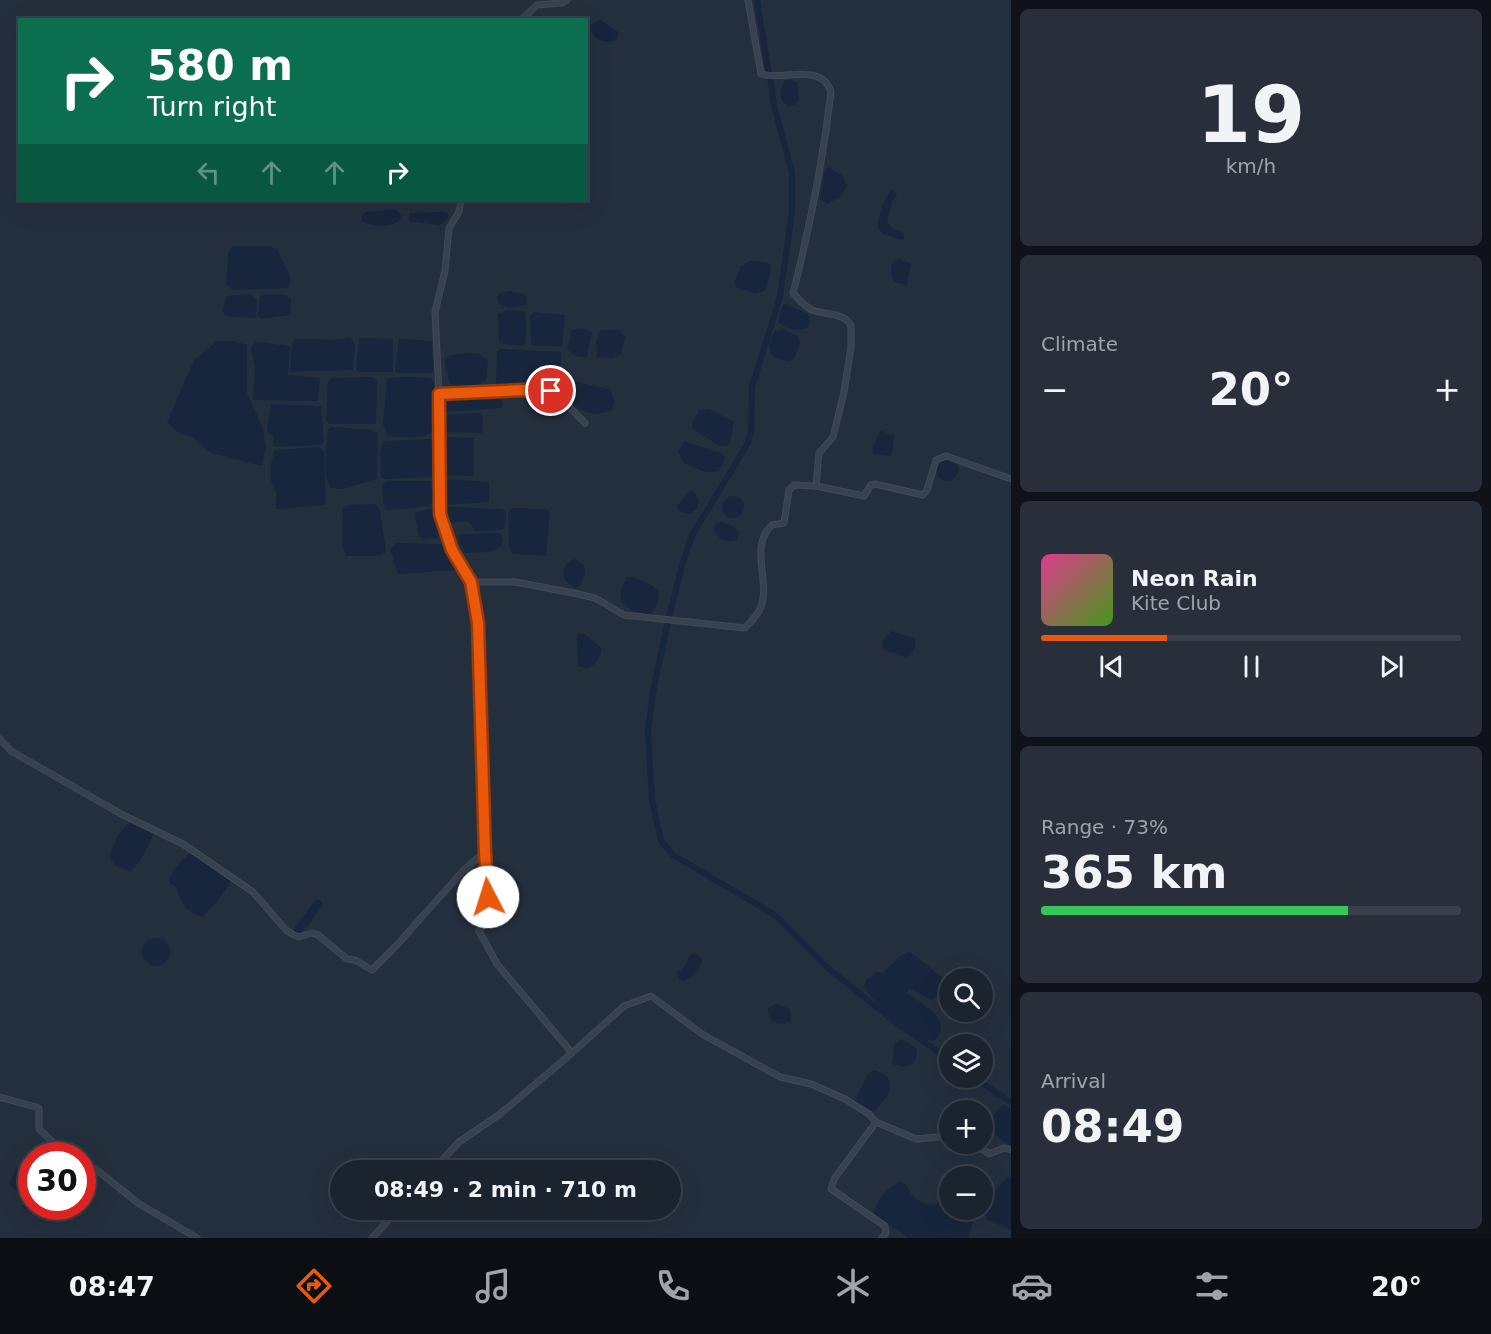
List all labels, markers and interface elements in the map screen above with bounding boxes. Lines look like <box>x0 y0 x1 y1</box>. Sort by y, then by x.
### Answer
text: 580 m <box>147 41 293 90</box>
icon: right <box>48 42 126 120</box>
text: 19 <box>1197 70 1305 160</box>
text: Turn right <box>147 91 276 122</box>
text: km/h <box>1226 154 1276 178</box>
icon: left <box>192 156 225 189</box>
icon: ahead <box>255 156 288 189</box>
icon: ahead <box>318 156 351 189</box>
icon: right <box>381 156 414 189</box>
text: Climate <box>1041 332 1118 356</box>
text: 20° <box>1208 363 1294 416</box>
pin <box>525 365 576 416</box>
text: − <box>1041 370 1069 409</box>
text: + <box>1433 370 1461 409</box>
icon: arrive <box>534 374 567 407</box>
text: Neon Rain <box>1131 566 1258 591</box>
text: Kite Club <box>1131 591 1221 615</box>
icon: previous <box>1095 650 1128 683</box>
icon: pause <box>1235 650 1268 683</box>
icon: next <box>1375 650 1408 683</box>
text: Range · 73% <box>1041 815 1168 839</box>
text: 365 km <box>1041 846 1227 899</box>
position arrow <box>456 865 520 929</box>
map controls <box>939 968 993 1220</box>
button: search <box>939 968 993 1022</box>
button: layers <box>939 1034 993 1088</box>
text: Arrival <box>1041 1069 1106 1093</box>
button: + <box>939 1100 993 1154</box>
text: 08:49 <box>1041 1100 1184 1153</box>
speed limit sign: 30 <box>18 1142 96 1220</box>
button: − <box>939 1166 993 1220</box>
text: 08:49 · 2 min · 710 m <box>374 1177 637 1202</box>
icon: directions <box>293 1265 335 1307</box>
icon: music <box>472 1265 514 1307</box>
icon: phone <box>652 1265 694 1307</box>
icon: climate <box>832 1265 874 1307</box>
icon: car <box>1011 1265 1053 1307</box>
icon: filters <box>1191 1265 1233 1307</box>
text: 08:47 <box>69 1271 155 1302</box>
text: 20° <box>1371 1271 1422 1302</box>

